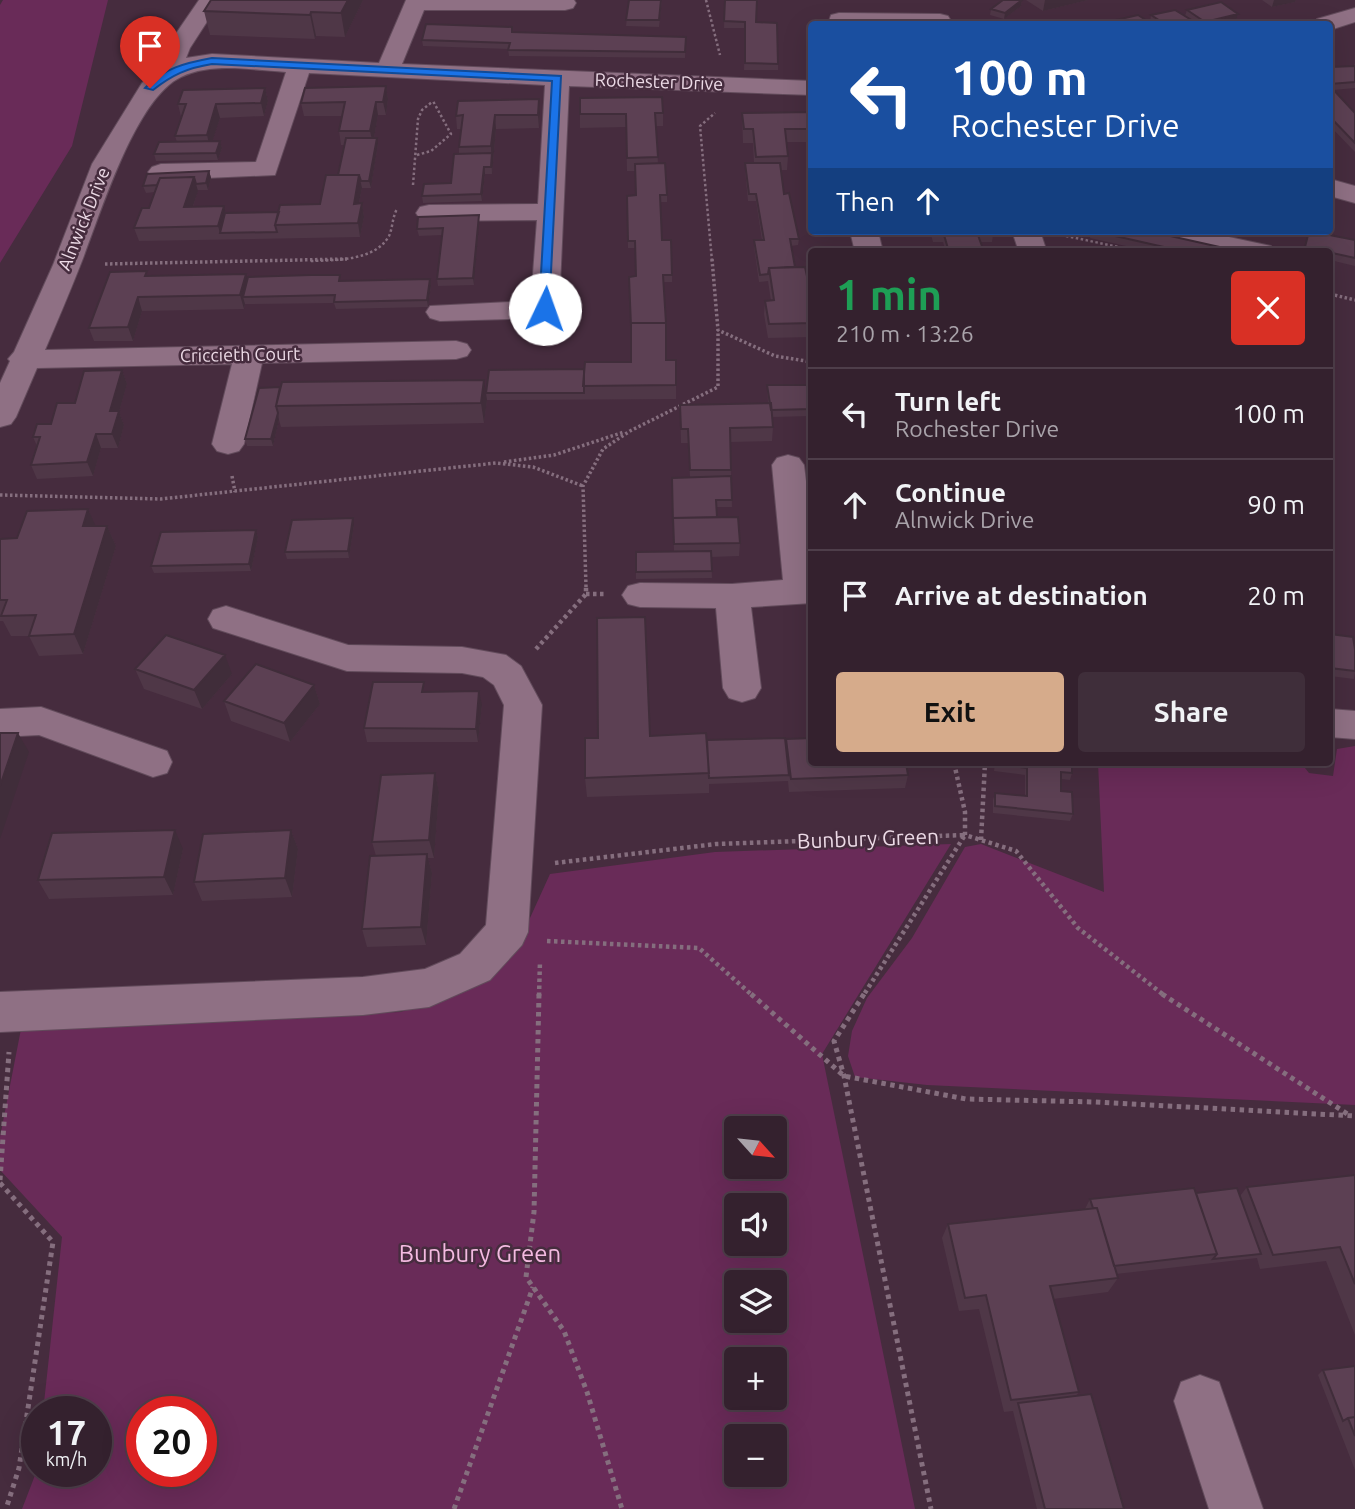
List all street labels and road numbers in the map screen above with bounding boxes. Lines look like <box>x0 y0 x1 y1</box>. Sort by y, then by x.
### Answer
street label: Rochester Drive <box>594 69 724 93</box>
street label: Alnwick Drive <box>53 164 113 273</box>
street label: Criccieth Court <box>180 343 300 365</box>
street label: Bunbury Green <box>797 824 939 852</box>

